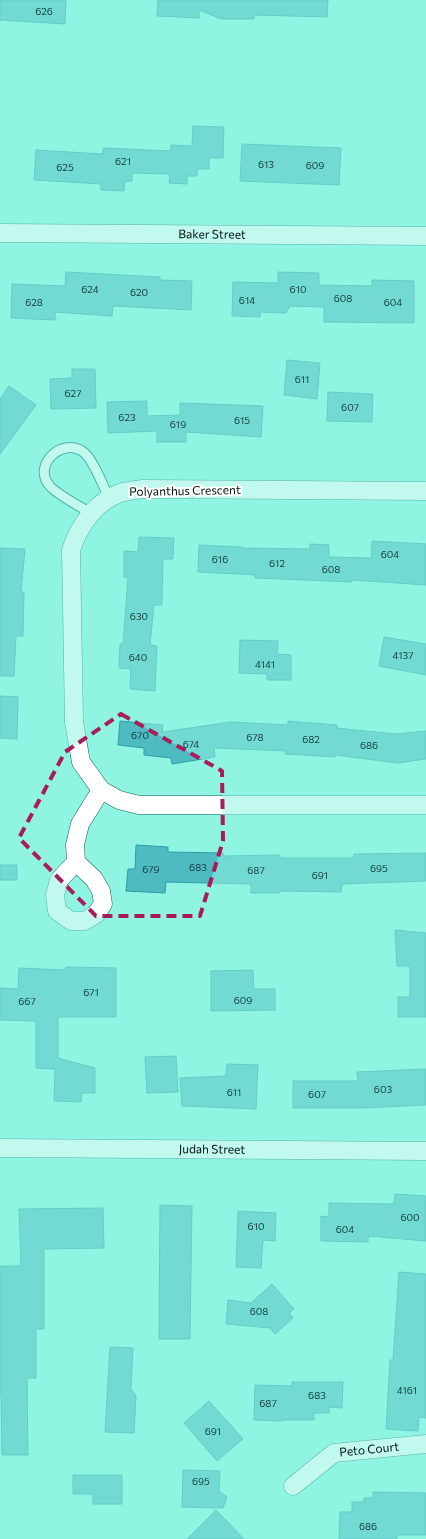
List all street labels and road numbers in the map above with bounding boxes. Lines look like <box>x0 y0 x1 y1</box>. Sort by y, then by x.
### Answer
street label: Baker Street <box>178 226 246 241</box>
street label: Polyanthus Crescent <box>129 482 241 498</box>
street label: Judah Street <box>179 1141 245 1156</box>
street label: Peto Court <box>339 1439 400 1458</box>

